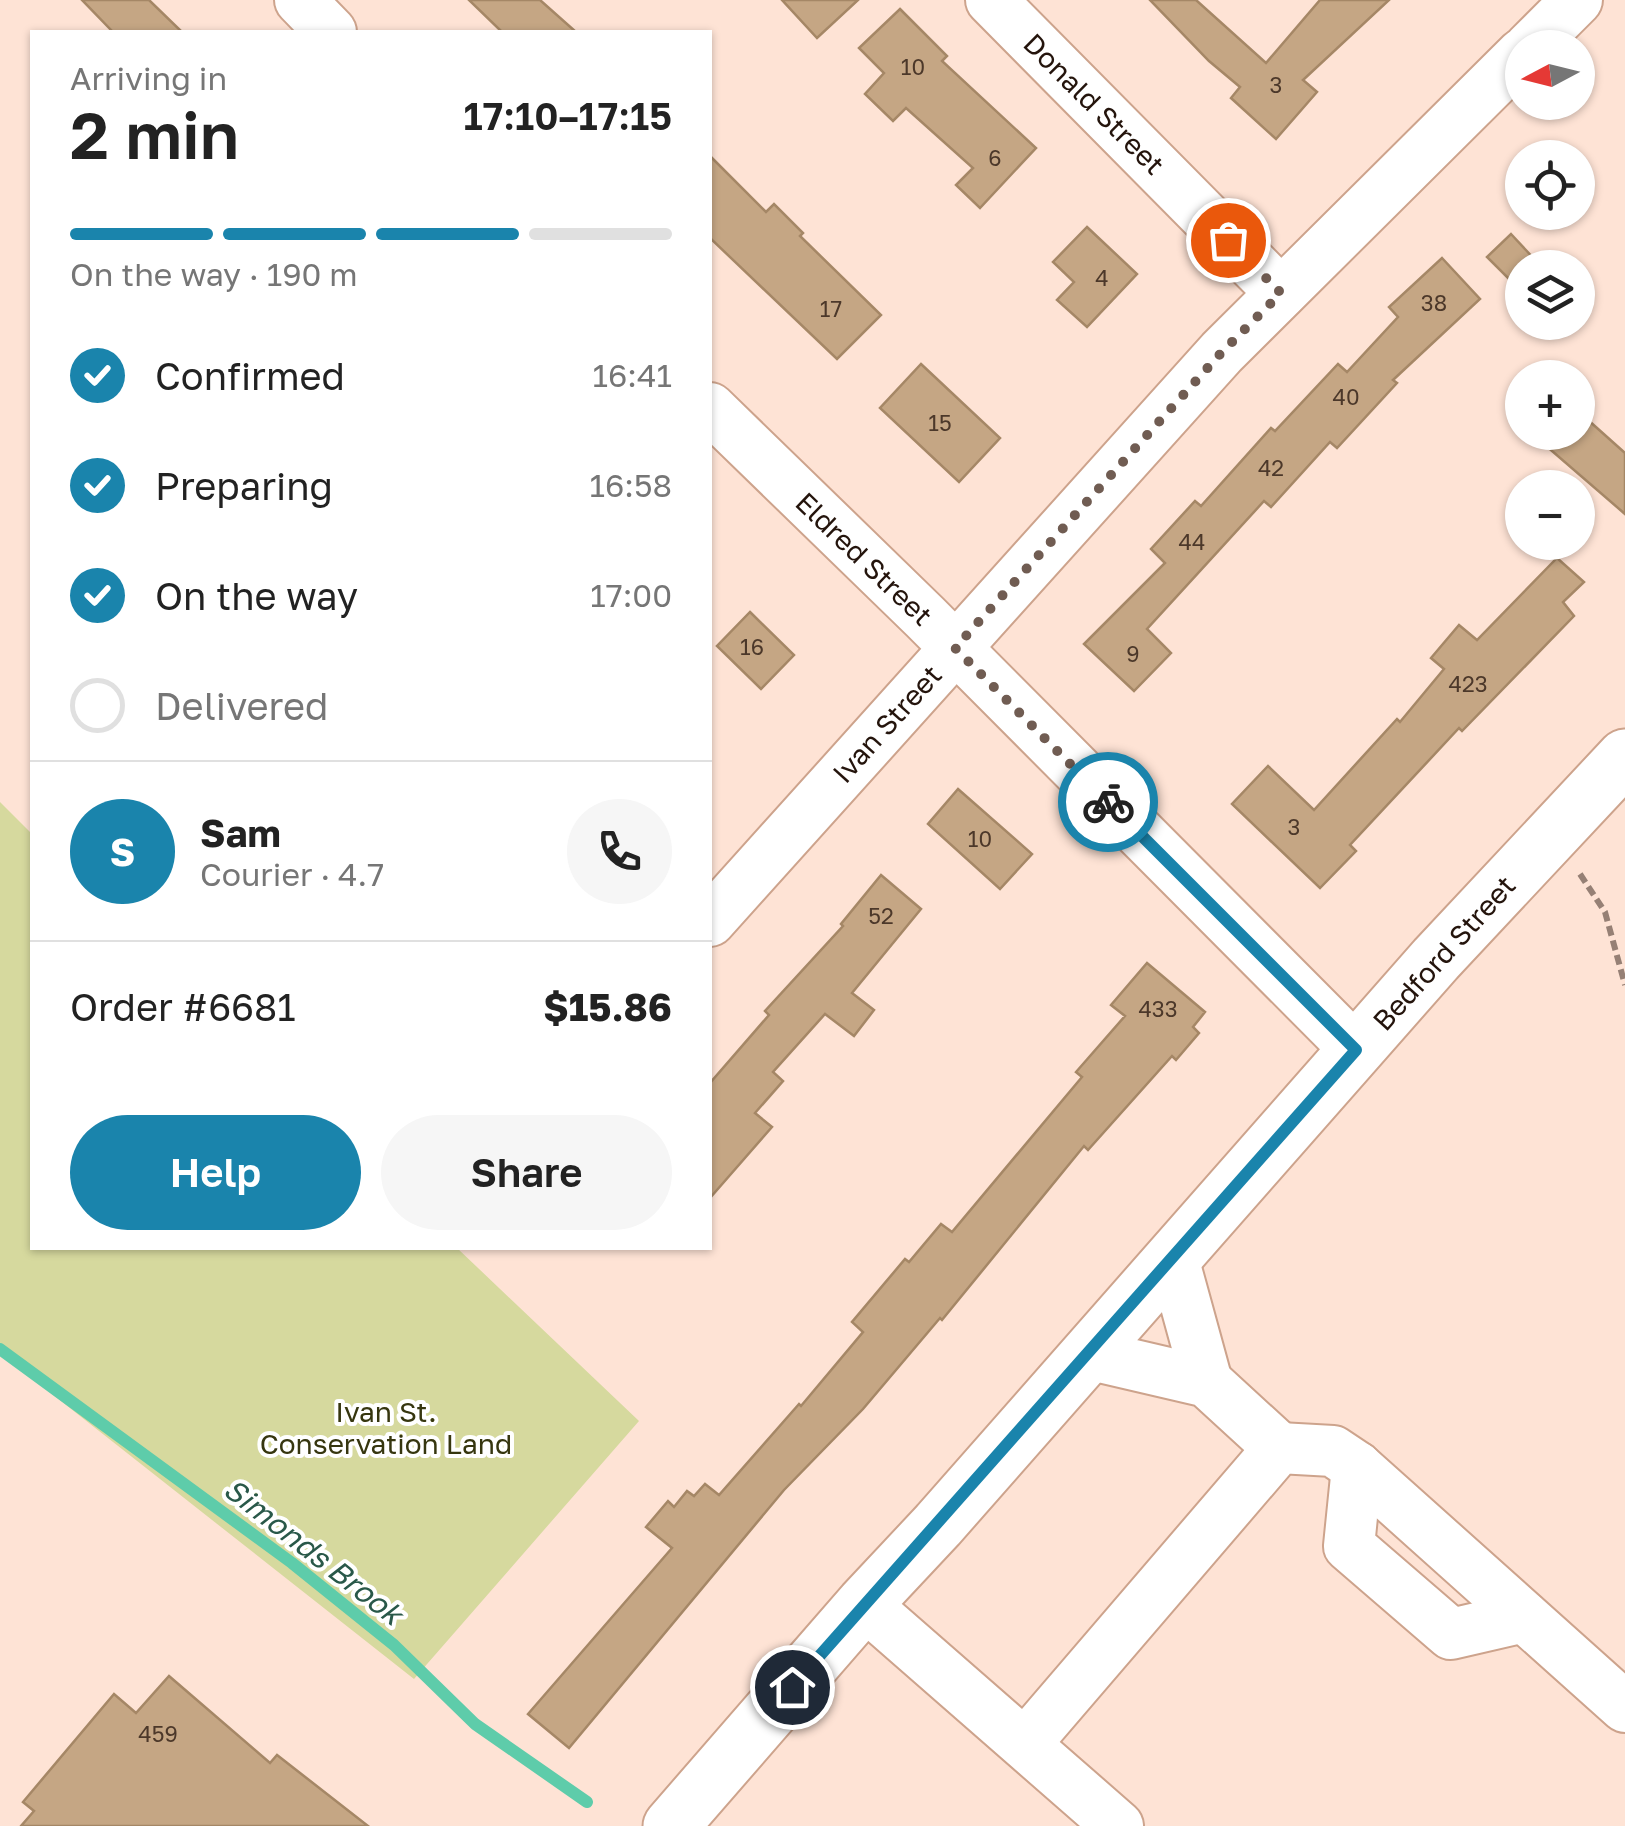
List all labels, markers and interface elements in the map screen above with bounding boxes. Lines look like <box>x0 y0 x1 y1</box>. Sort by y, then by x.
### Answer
street label: Donald Street <box>1017 26 1172 181</box>
north arrow <box>1505 30 1595 120</box>
map controls <box>1505 30 1595 560</box>
house number: 10 <box>901 53 925 80</box>
text: Arriving in <box>70 59 227 97</box>
house number: 3 <box>1270 71 1282 98</box>
text: 17:10–17:15 <box>464 93 672 138</box>
text: 2 min <box>70 95 239 173</box>
button: locate <box>1505 140 1595 230</box>
house number: 6 <box>988 144 1002 171</box>
pin <box>1186 198 1271 283</box>
icon: bag <box>1201 213 1256 268</box>
button: layers <box>1505 250 1595 340</box>
text: On the way · 190 m <box>70 255 358 293</box>
house number: 4 <box>1095 264 1109 291</box>
house number: 38 <box>1421 289 1447 316</box>
house number: 17 <box>820 295 842 322</box>
icon: check <box>70 348 125 403</box>
text: Confirmed <box>155 353 345 398</box>
text: 16:41 <box>592 356 672 394</box>
button: + <box>1505 360 1595 450</box>
house number: 40 <box>1332 383 1360 410</box>
house number: 15 <box>928 409 952 436</box>
house number: 42 <box>1258 454 1284 481</box>
icon: check <box>70 458 125 513</box>
text: Preparing <box>155 463 333 508</box>
text: 16:58 <box>589 466 672 504</box>
button: − <box>1505 470 1595 560</box>
street label: Eldred Street <box>789 485 939 632</box>
house number: 44 <box>1179 528 1205 555</box>
icon: check <box>70 568 125 623</box>
text: On the way <box>155 573 358 618</box>
text: 17:00 <box>590 576 672 614</box>
house number: 16 <box>740 633 764 660</box>
house number: 9 <box>1126 640 1140 667</box>
street label: Ivan Street <box>825 658 948 789</box>
house number: 423 <box>1448 670 1488 697</box>
text: Delivered <box>155 683 328 728</box>
courier <box>1058 752 1158 852</box>
icon: bike <box>1081 775 1136 830</box>
button: phone <box>567 799 672 904</box>
text: Sam <box>200 810 281 855</box>
house number: 3 <box>1288 813 1300 840</box>
house number: 10 <box>968 825 992 852</box>
text: S <box>110 829 135 874</box>
text: Courier · 4.7 <box>200 855 384 893</box>
street label: Bedford Street <box>1366 869 1522 1037</box>
house number: 52 <box>868 902 894 929</box>
text: Order #6681 <box>70 984 296 1029</box>
text: $15.86 <box>543 984 672 1029</box>
house number: 433 <box>1138 995 1178 1022</box>
button: Help <box>70 1115 361 1230</box>
button: Share <box>381 1115 672 1230</box>
park label: Ivan St. Conservation Land <box>260 1395 512 1460</box>
water label: Simonds Brook <box>217 1470 412 1634</box>
pin <box>750 1645 835 1730</box>
icon: home <box>765 1660 820 1715</box>
house number: 459 <box>138 1720 178 1747</box>

